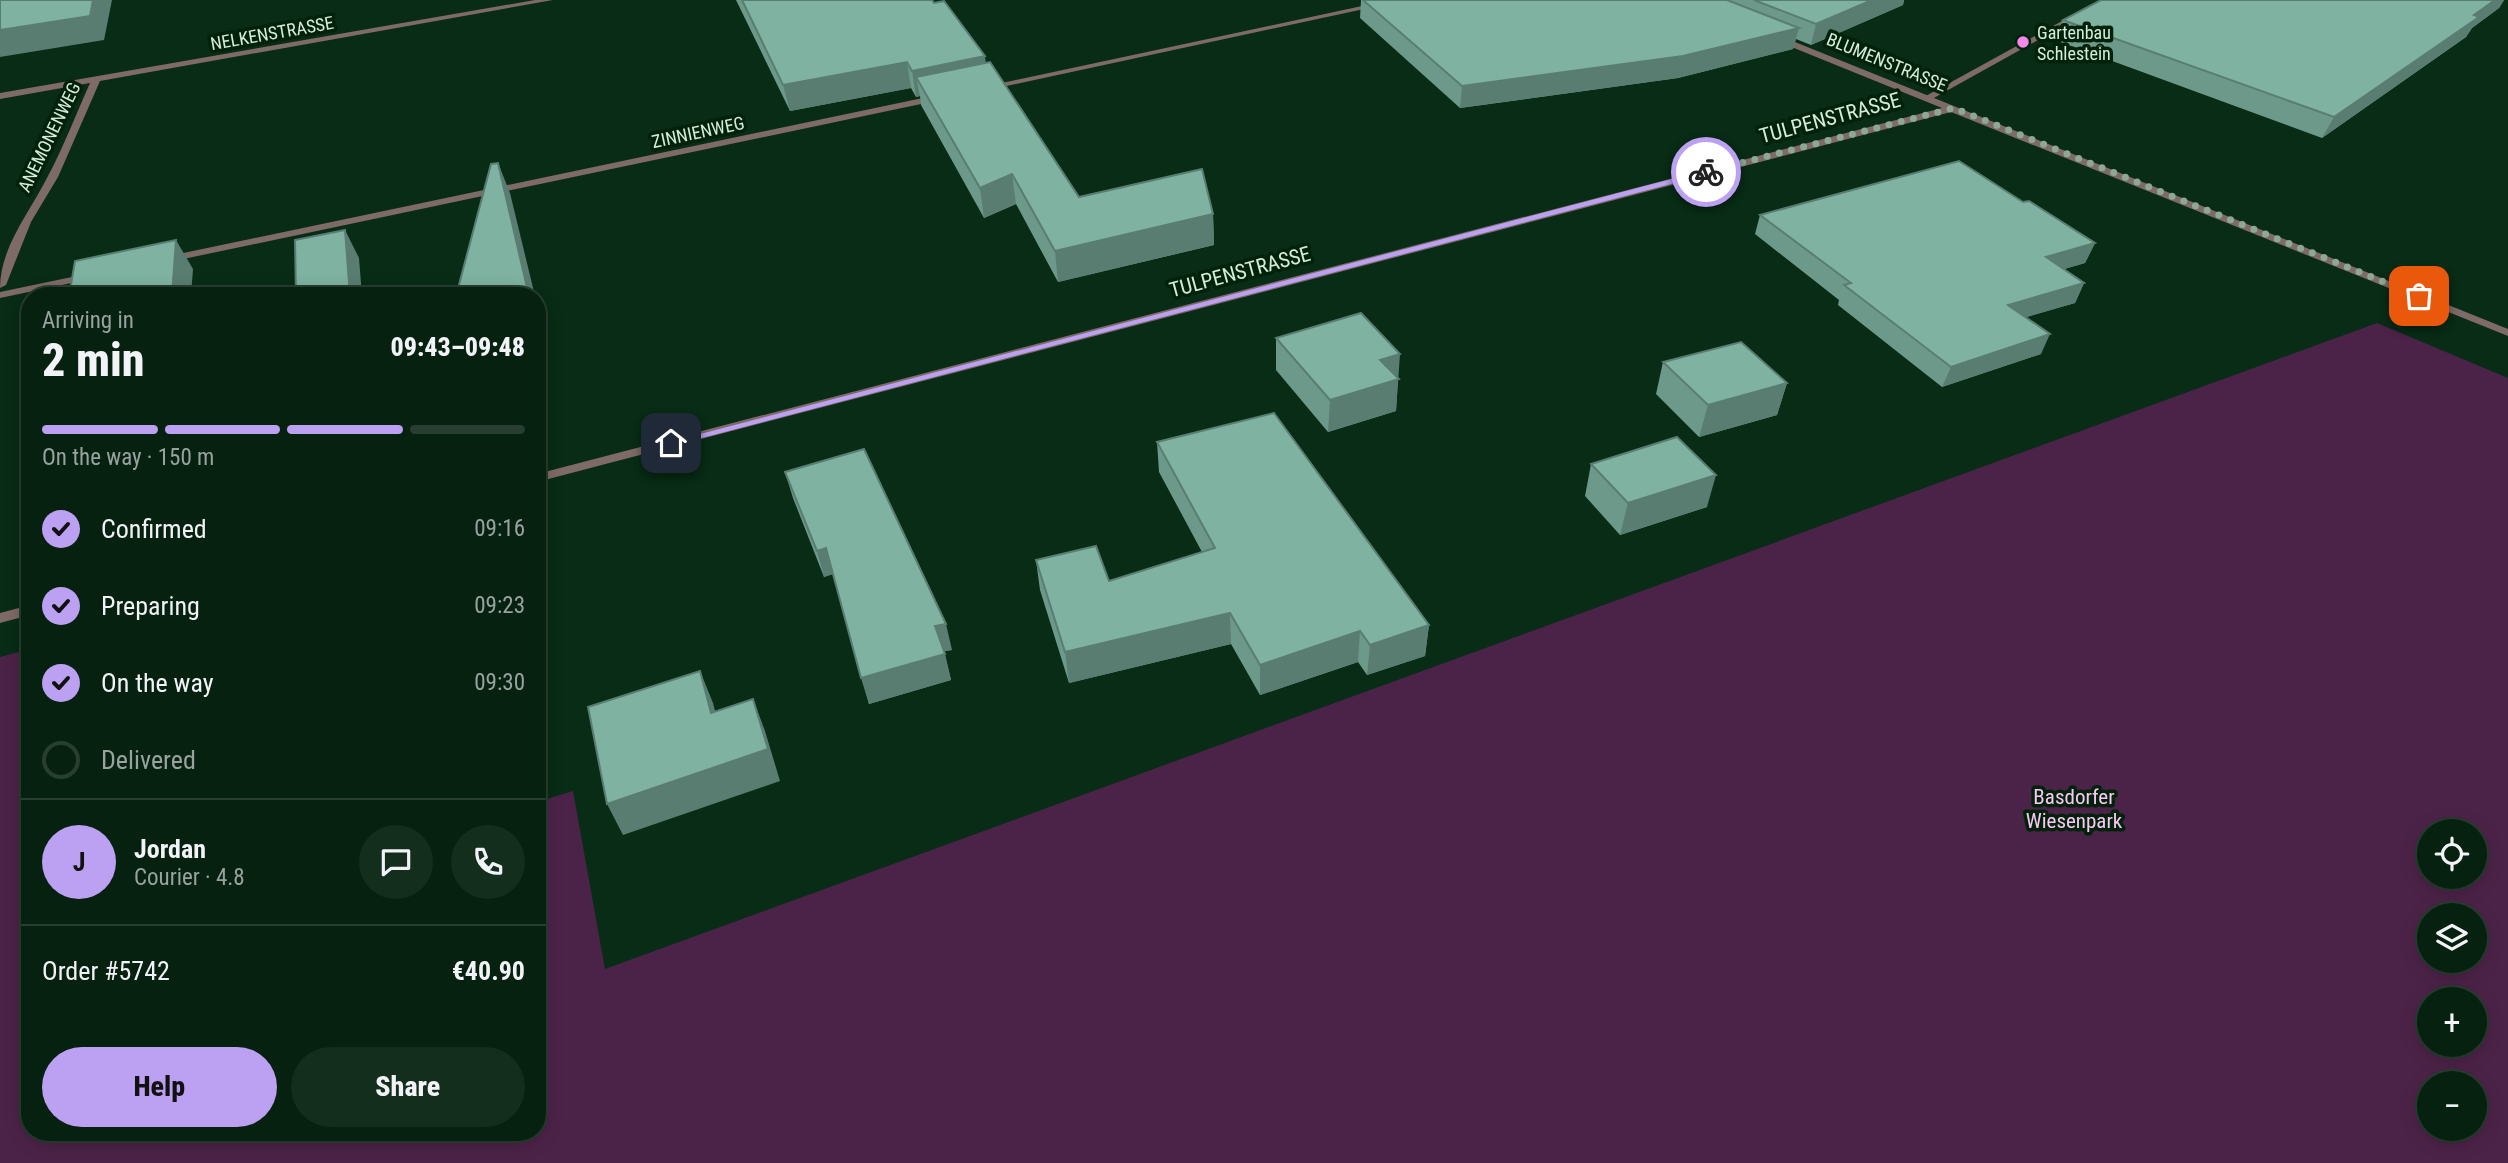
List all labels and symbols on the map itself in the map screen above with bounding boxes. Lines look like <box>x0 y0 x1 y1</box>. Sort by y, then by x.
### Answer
street label: NELKENSTRASSE <box>209 12 335 54</box>
place label: Gartenbau Schlestein <box>2037 22 2111 64</box>
street label: BLUMENSTRASSE <box>1824 28 1950 96</box>
marker: Gartenbau Schlestein <box>2015 34 2031 50</box>
street label: ANEMONENWEG <box>13 79 85 195</box>
street label: TULPENSTRASSE <box>1757 88 1903 148</box>
street label: ZINNIENWEG <box>650 112 746 152</box>
courier <box>1671 137 1741 207</box>
street label: TULPENSTRASSE <box>1167 242 1313 302</box>
pin <box>2389 266 2449 326</box>
pin <box>641 413 701 473</box>
park label: Basdorfer Wiesenpark <box>2026 785 2123 833</box>

